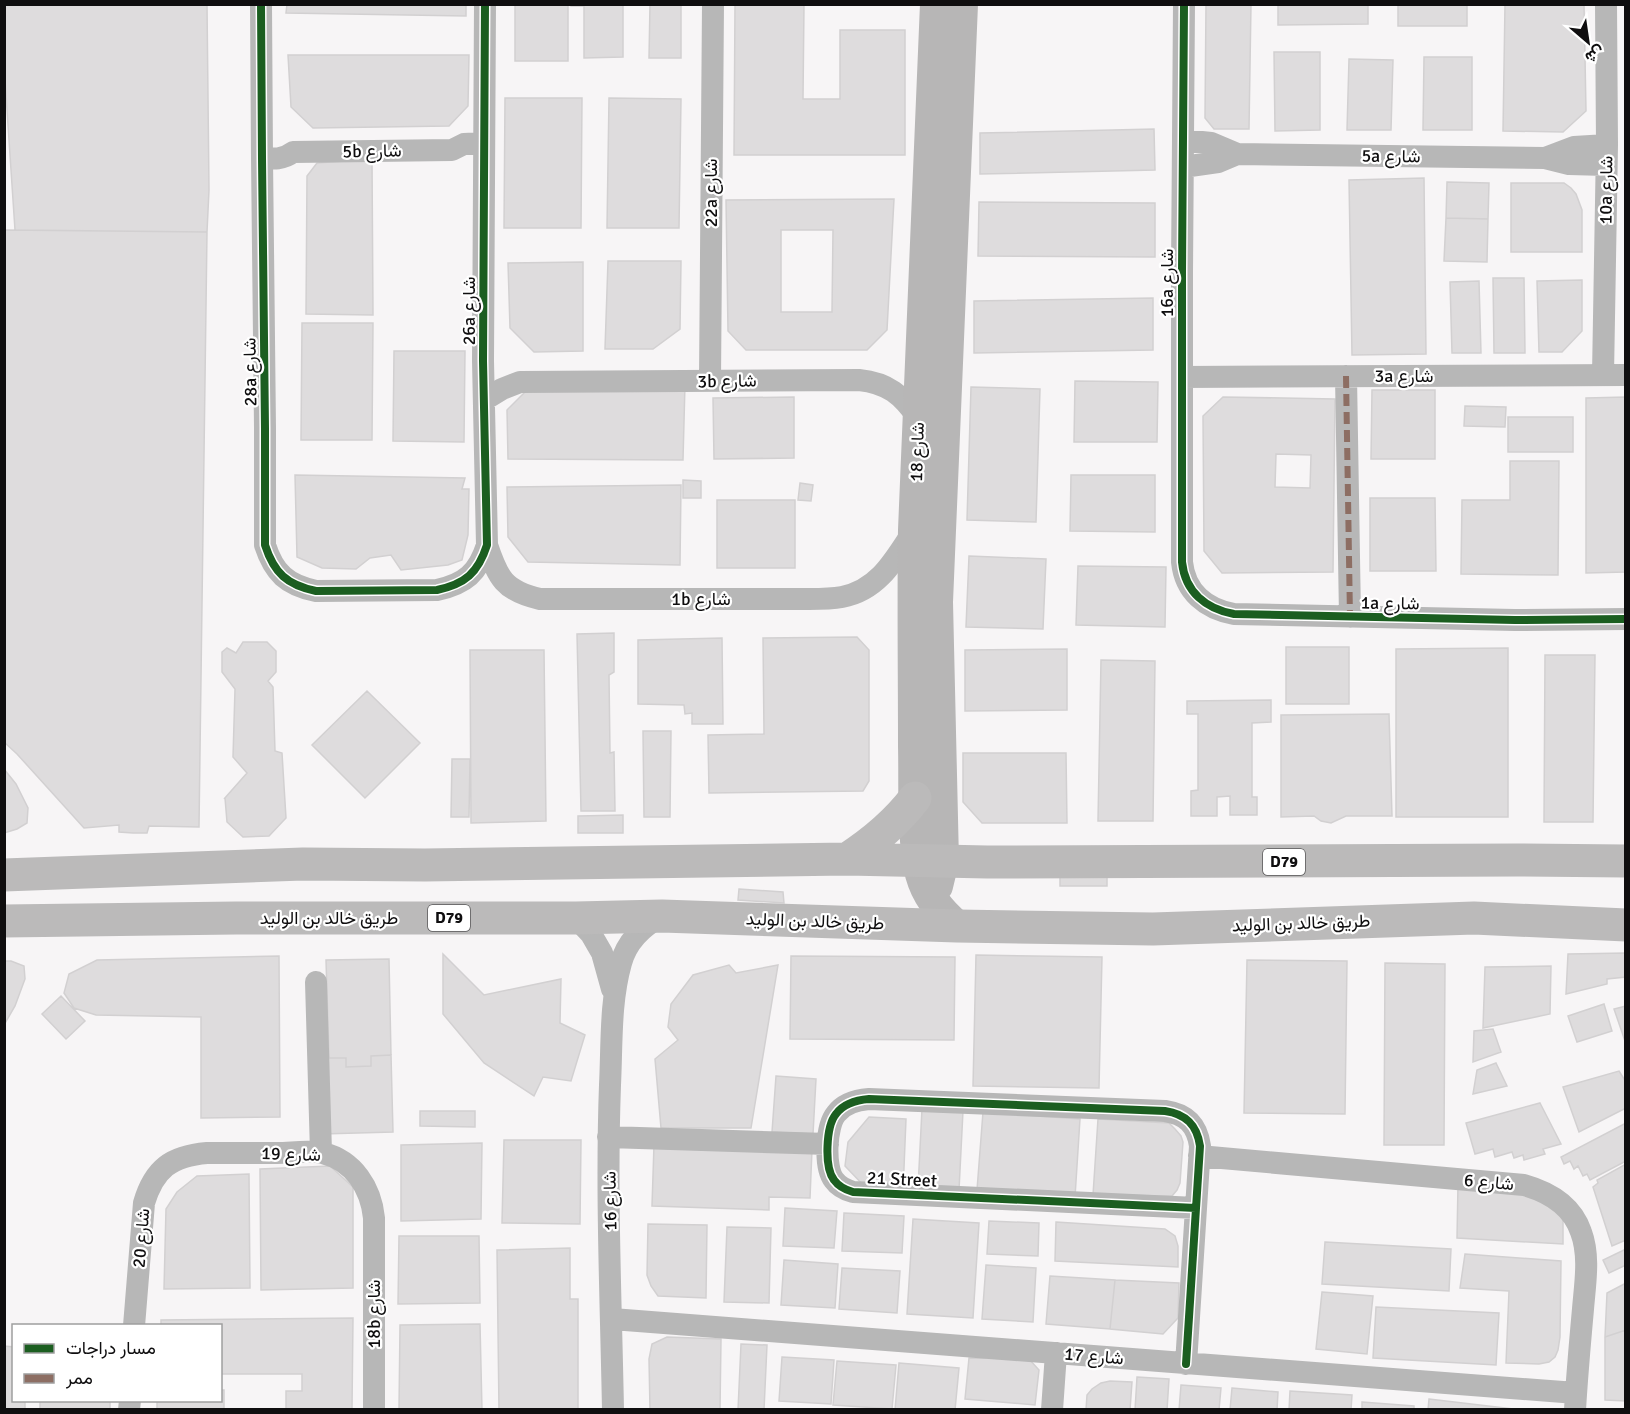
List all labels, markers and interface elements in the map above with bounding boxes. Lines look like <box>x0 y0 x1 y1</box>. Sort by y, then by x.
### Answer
north arrow <box>1558 12 1618 72</box>
text: ش <box>1582 41 1608 68</box>
street label: 5b شارع <box>342 139 402 164</box>
street label: 5a شارع <box>1361 144 1421 169</box>
street label: 10a شارع <box>1594 155 1619 225</box>
street label: 22a شارع <box>700 159 723 227</box>
street label: 16a شارع <box>1156 249 1179 317</box>
street label: 26a شارع <box>458 277 481 345</box>
street label: 28a شارع <box>238 337 263 407</box>
street label: 3a شارع <box>1374 365 1434 388</box>
street label: 3b شارع <box>697 369 757 394</box>
street label: شارع 18 <box>905 422 930 482</box>
street label: 1b شارع <box>671 588 731 611</box>
street label: 1a شارع <box>1360 591 1420 616</box>
road number: D79 <box>1263 849 1305 875</box>
road number: D79 <box>428 905 470 931</box>
street label: طريق خالد بن الوليد <box>260 907 398 929</box>
street label: طريق خالد بن الوليد <box>745 908 885 934</box>
street label: طريق خالد بن الوليد <box>1231 910 1371 936</box>
street label: شارع 19 <box>261 1142 321 1167</box>
street label: 21 Street <box>866 1166 938 1192</box>
street label: شارع 6 <box>1463 1169 1515 1196</box>
street label: شارع 16 <box>598 1171 623 1231</box>
street label: شارع 20 <box>127 1207 156 1269</box>
street label: 18b شارع <box>363 1279 386 1349</box>
legend <box>12 1324 222 1402</box>
text: مسار دراجات <box>66 1337 156 1359</box>
street label: شارع 17 <box>1063 1342 1125 1371</box>
text: ممر <box>65 1367 93 1389</box>

